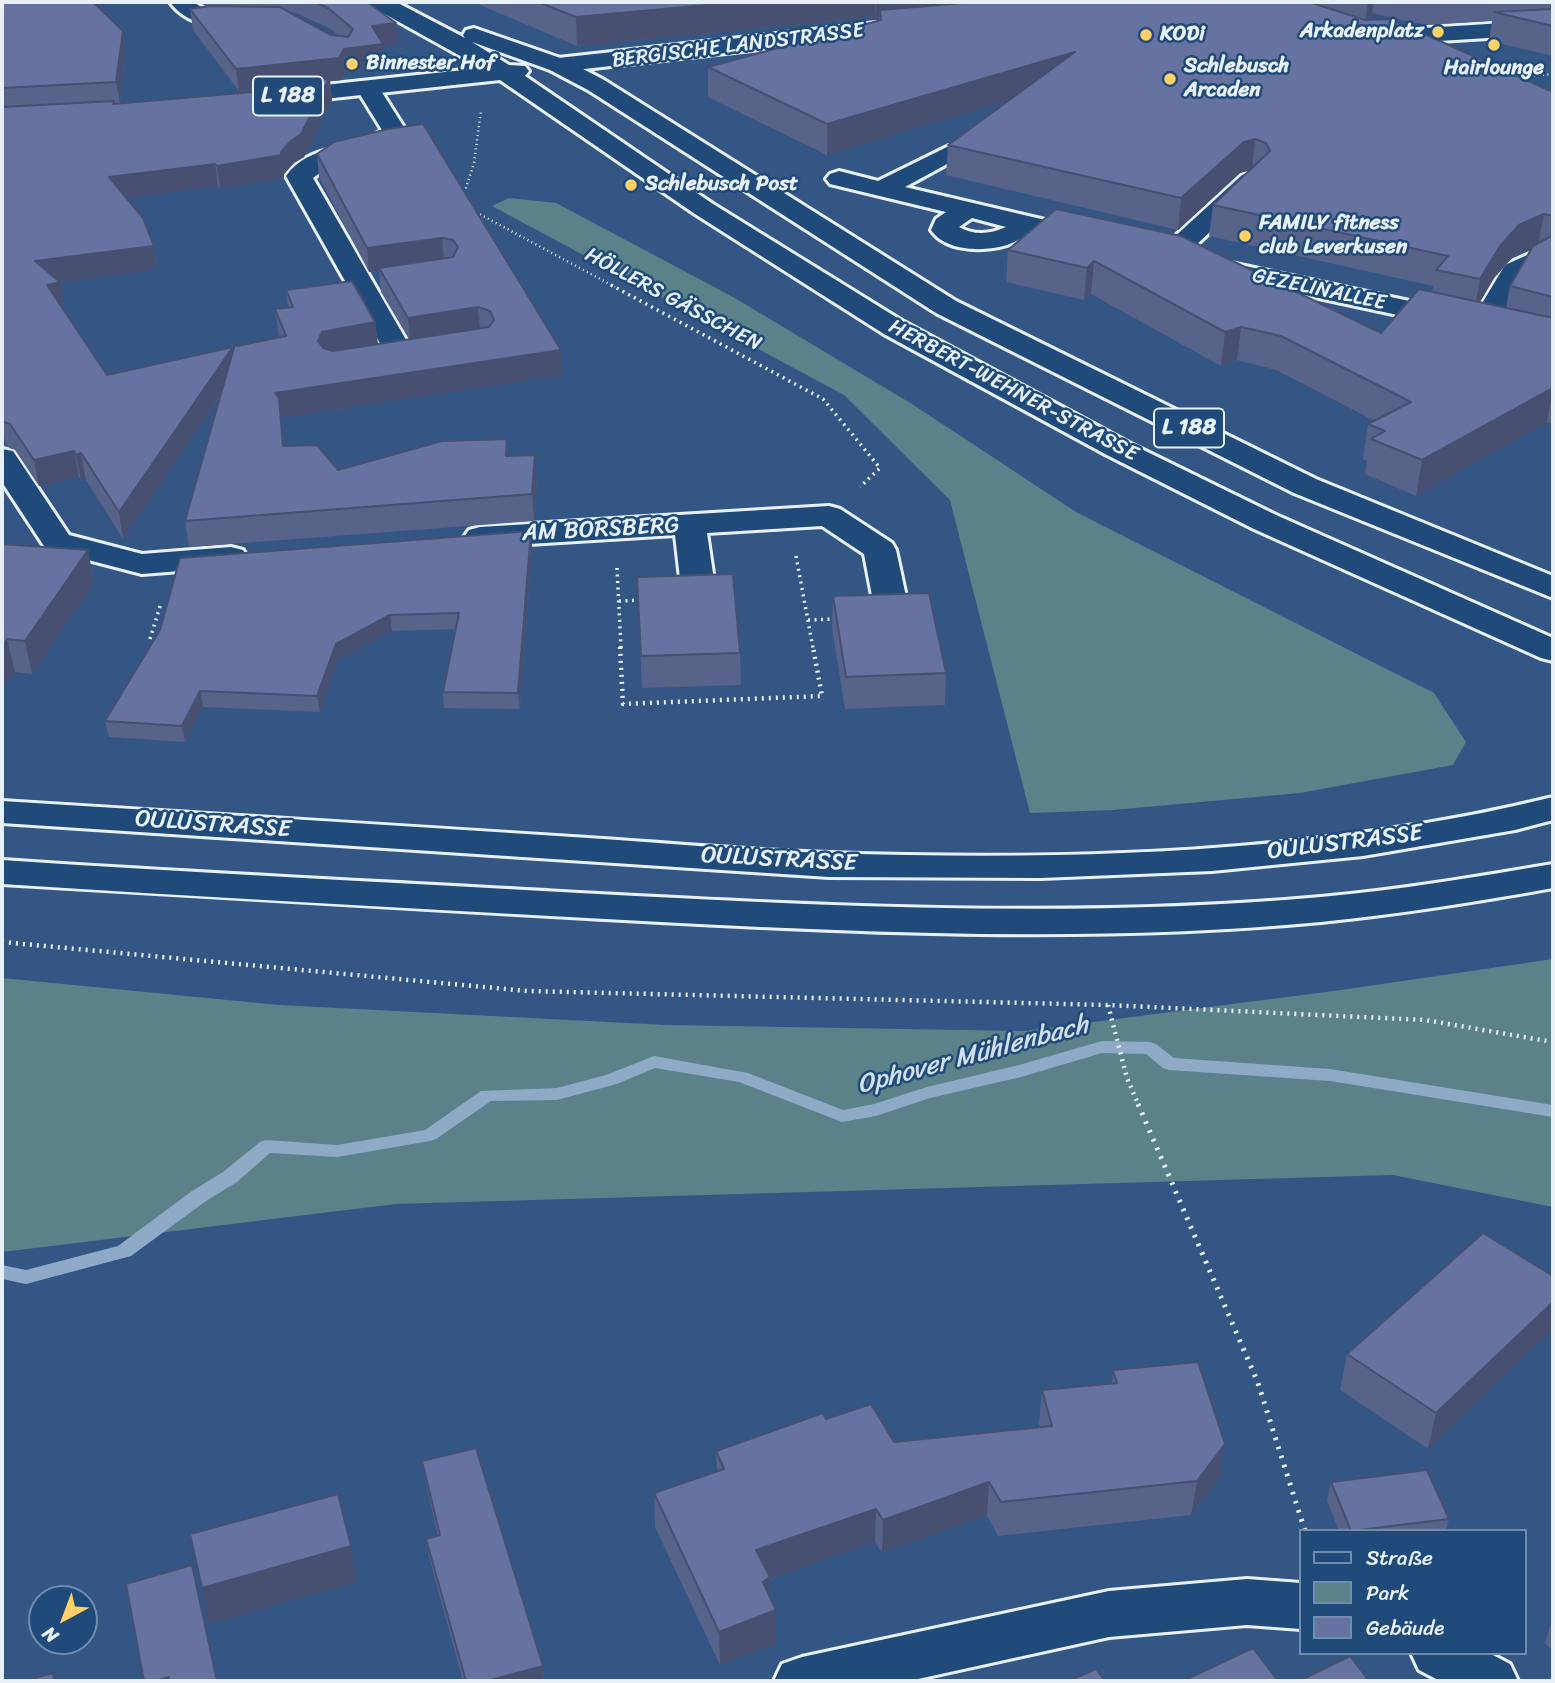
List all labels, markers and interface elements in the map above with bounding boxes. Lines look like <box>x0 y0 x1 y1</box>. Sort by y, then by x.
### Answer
street label: BERGISCHE LANDSTRASSE <box>611 18 865 74</box>
place label: Arkadenplatz <box>1300 19 1424 45</box>
place label: KODi <box>1160 22 1205 48</box>
marker: Arkadenplatz <box>1430 24 1446 40</box>
marker: KODi <box>1138 27 1154 43</box>
marker: Hairlounge <box>1486 37 1502 53</box>
place label: Binnester Hof <box>366 51 495 77</box>
place label: Schlebusch Arcaden <box>1184 54 1289 104</box>
marker: Binnester Hof <box>344 56 360 72</box>
place label: Hairlounge <box>1444 56 1544 82</box>
marker: Schlebusch Arcaden <box>1162 71 1178 87</box>
road number: L 188 <box>253 76 323 116</box>
place label: Schlebusch Post <box>645 172 798 198</box>
marker: Schlebusch Post <box>623 177 639 193</box>
place label: FAMILY fitness club Leverkusen <box>1259 211 1407 261</box>
marker: FAMILY fitness club Leverkusen <box>1237 228 1253 244</box>
street label: HÖLLERS GÄSSCHEN <box>580 243 766 357</box>
street label: GEZELINALLEE <box>1250 264 1388 316</box>
street label: HERBERT-WEHNER-STRASSE <box>884 314 1142 468</box>
road number: L 188 <box>1154 408 1224 448</box>
street label: AM BORSBERG <box>522 511 680 549</box>
street label: OULUSTRASSE <box>134 805 292 845</box>
street label: OULUSTRASSE <box>1266 819 1424 867</box>
street label: OULUSTRASSE <box>700 842 858 878</box>
water label: Ophover Mühlenbach <box>854 1010 1092 1102</box>
legend <box>1300 1529 1527 1655</box>
text: Straße <box>1366 1539 1433 1577</box>
text: Park <box>1366 1574 1409 1612</box>
north arrow <box>28 1585 98 1655</box>
text: Gebäude <box>1366 1609 1444 1647</box>
text: N <box>34 1618 66 1651</box>

